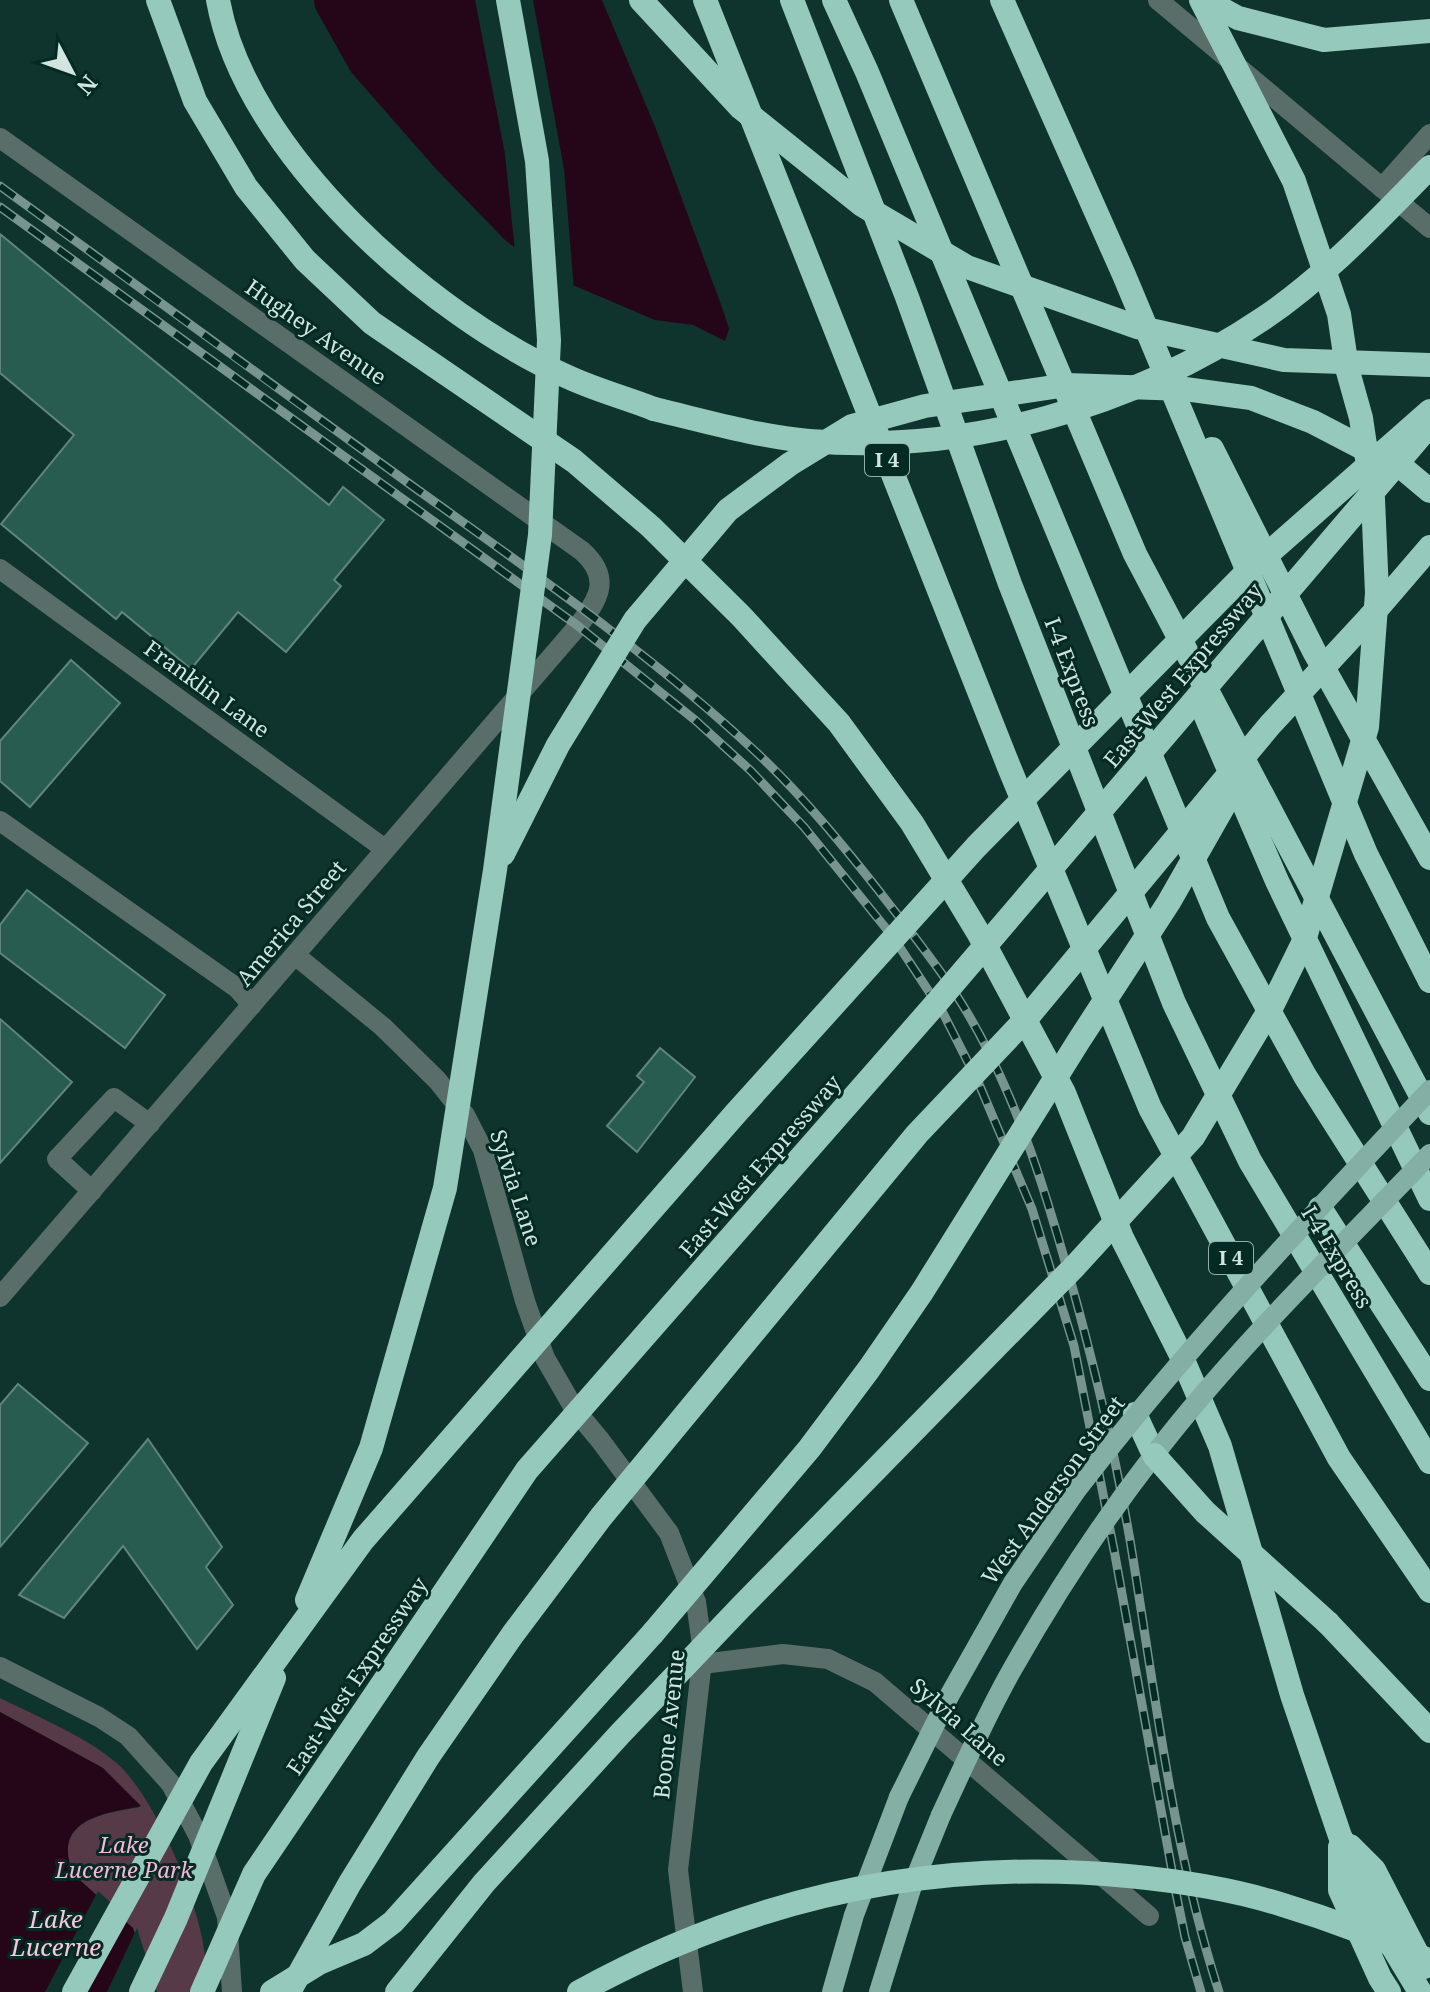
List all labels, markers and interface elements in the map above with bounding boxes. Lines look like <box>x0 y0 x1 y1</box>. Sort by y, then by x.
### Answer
north arrow <box>32 32 112 112</box>
text: N <box>71 69 105 102</box>
street label: Hughey Avenue <box>240 271 393 391</box>
road number: I 4 <box>865 444 909 476</box>
street label: East-West Expressway <box>1096 575 1269 773</box>
street label: I-4 Express <box>1038 613 1108 731</box>
street label: Franklin Lane <box>139 633 276 744</box>
street label: America Street <box>229 853 352 992</box>
street label: East-West Expressway <box>672 1067 847 1263</box>
street label: Sylvia Lane <box>484 1126 550 1250</box>
street label: I-4 Express <box>1295 1200 1380 1313</box>
road number: I 4 <box>1209 1242 1253 1274</box>
street label: West Anderson Street <box>974 1389 1131 1590</box>
street label: East-West Expressway <box>279 1570 434 1780</box>
street label: Boone Avenue <box>645 1648 691 1800</box>
street label: Sylvia Lane <box>904 1670 1015 1772</box>
park label: Lake Lucerne Park <box>54 1829 194 1884</box>
water label: Lake Lucerne <box>10 1902 101 1963</box>

